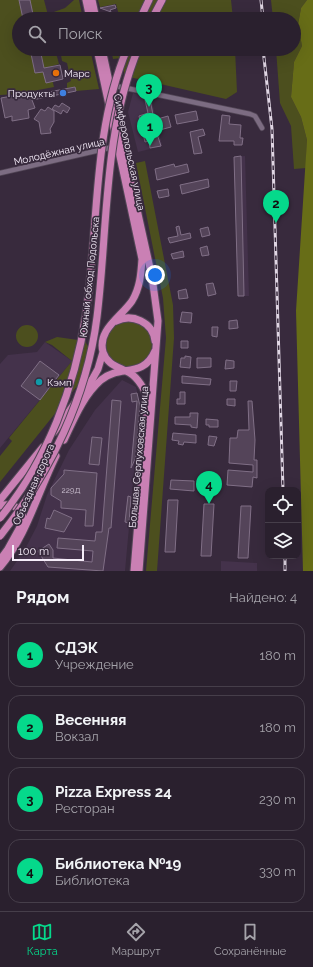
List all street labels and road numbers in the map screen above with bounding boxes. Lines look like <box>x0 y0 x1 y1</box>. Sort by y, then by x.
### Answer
street label: Симферопольская улица <box>112 93 147 211</box>
street label: Молодёжная улица <box>13 136 106 167</box>
street label: Южный обход Подольска <box>78 216 101 338</box>
street label: Большая Серпуховская улица <box>127 386 150 528</box>
street label: Объездная дорога <box>11 442 56 527</box>

